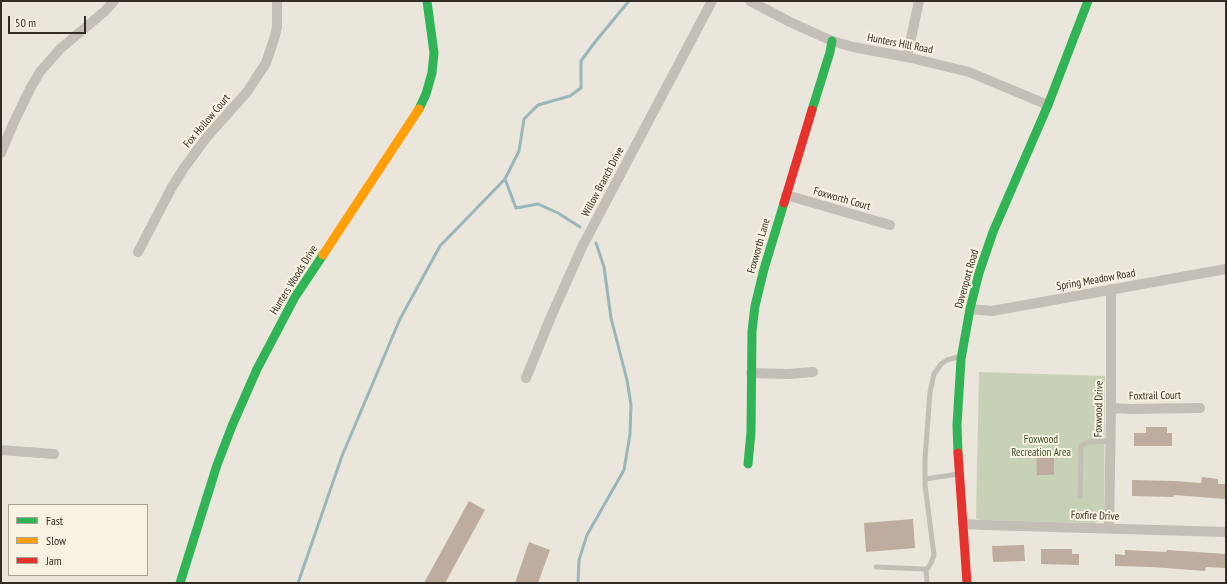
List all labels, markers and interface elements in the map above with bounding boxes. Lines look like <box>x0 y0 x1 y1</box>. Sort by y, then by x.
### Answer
scale bar <box>10 8 88 34</box>
text: 50 m <box>15 15 36 30</box>
street label: Hunters Hill Road <box>866 31 934 57</box>
street label: Fox Hollow Court <box>181 92 233 150</box>
street label: Willow Branch Drive <box>579 145 627 219</box>
street label: Foxworth Court <box>812 185 872 213</box>
street label: Foxworth Lane <box>745 217 773 275</box>
street label: Hunters Woods Drive <box>267 243 321 317</box>
street label: Davenport Road <box>952 248 982 310</box>
street label: Spring Meadow Road <box>1056 267 1136 293</box>
street label: Foxwood Drive <box>1092 381 1106 437</box>
street label: Foxtrail Court <box>1129 389 1181 403</box>
park label: Foxwood Recreation Area <box>1011 433 1071 459</box>
legend <box>8 504 148 576</box>
street label: Foxfire Drive <box>1071 509 1119 523</box>
text: Fast <box>46 513 63 528</box>
text: Slow <box>46 533 66 548</box>
text: Jam <box>46 553 62 568</box>

